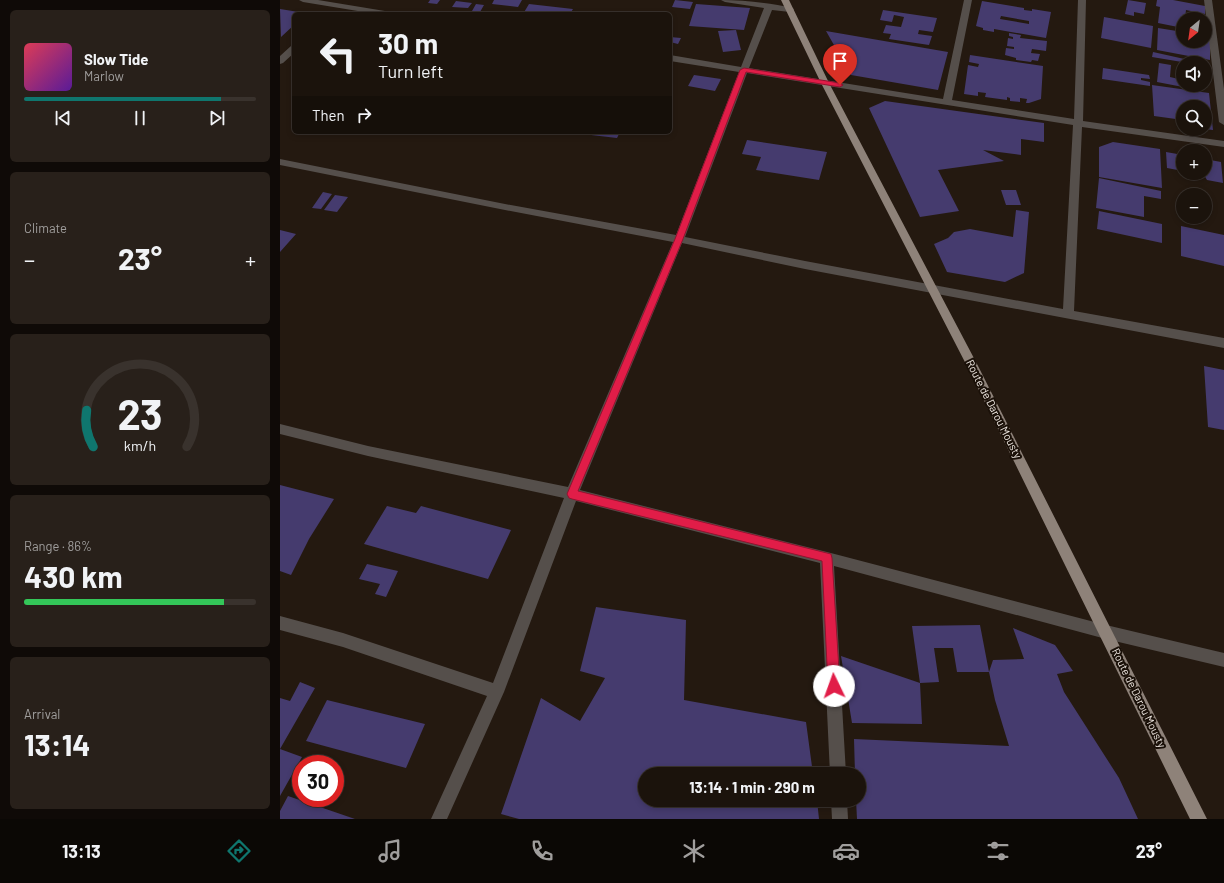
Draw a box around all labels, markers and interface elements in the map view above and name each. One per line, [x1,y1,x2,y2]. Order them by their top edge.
north arrow [1176,12,1212,48]
map controls [1176,12,1212,224]
text: 30 m [378,26,438,60]
icon: left [312,28,364,80]
pin [823,44,857,85]
text: Slow Tide [84,50,148,68]
icon: arrive [829,50,851,72]
button: sound [1176,56,1212,92]
text: Turn left [378,60,444,82]
text: Marlow [84,68,124,84]
button: search [1176,100,1212,136]
icon: right [353,104,375,126]
text: Then [312,106,345,124]
icon: previous [52,107,74,129]
icon: pause [129,107,151,129]
icon: next [206,107,228,129]
button: + [1176,144,1212,180]
button: − [1176,188,1212,224]
text: Climate [24,220,67,236]
text: 23° [118,240,162,276]
text: − [24,246,35,272]
text: + [245,246,256,272]
street label: Route de Darou Mousty [964,357,1025,460]
text: 23 [117,388,163,438]
text: km/h [124,437,156,454]
text: Range · 86% [24,538,92,554]
text: 430 km [24,558,123,594]
street label: Route de Darou Mousty [1110,646,1169,750]
position arrow [813,665,855,707]
text: Arrival [24,706,60,722]
text: 13:14 [24,726,91,762]
speed limit sign: 30 [292,755,344,807]
text: 13:14 · 1 min · 290 m [689,778,815,796]
icon: directions [225,837,253,865]
icon: music [376,837,404,865]
icon: phone [528,837,556,865]
icon: climate [680,837,708,865]
icon: car [832,837,860,865]
icon: filters [984,837,1012,865]
text: 13:13 [62,840,101,862]
text: 23° [1136,840,1162,862]

